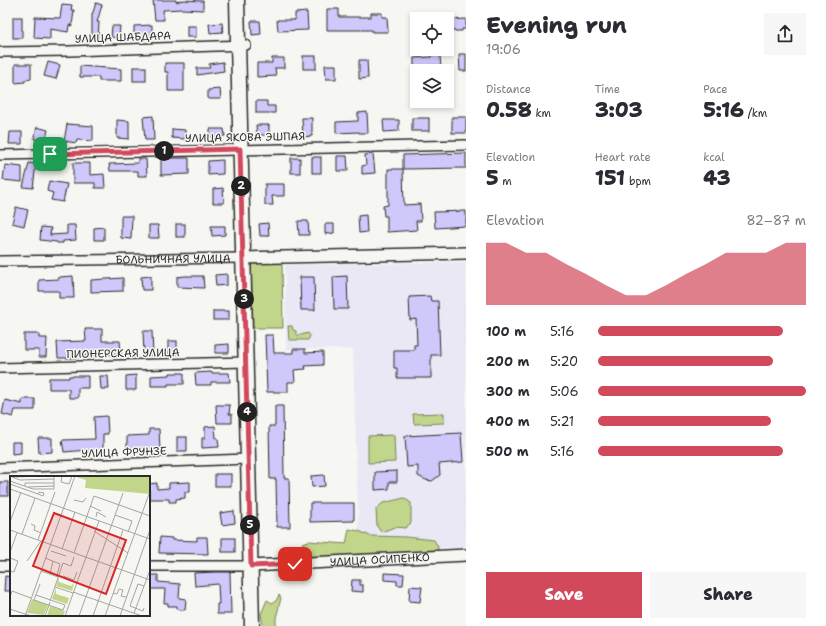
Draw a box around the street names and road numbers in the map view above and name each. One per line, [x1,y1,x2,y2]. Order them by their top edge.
street label: УЛИЦА ШАБДАРА [75,28,171,47]
street label: УЛИЦА ЯКОВА ЭШПАЯ [185,129,305,146]
street label: БОЛЬНИЧНАЯ УЛИЦА [115,251,231,268]
street label: ПИОНЕРСКАЯ УЛИЦА [66,345,180,362]
street label: УЛИЦА ФРУНЗЕ [81,444,167,461]
street label: УЛИЦА ОСИПЕНКО [329,550,430,570]

